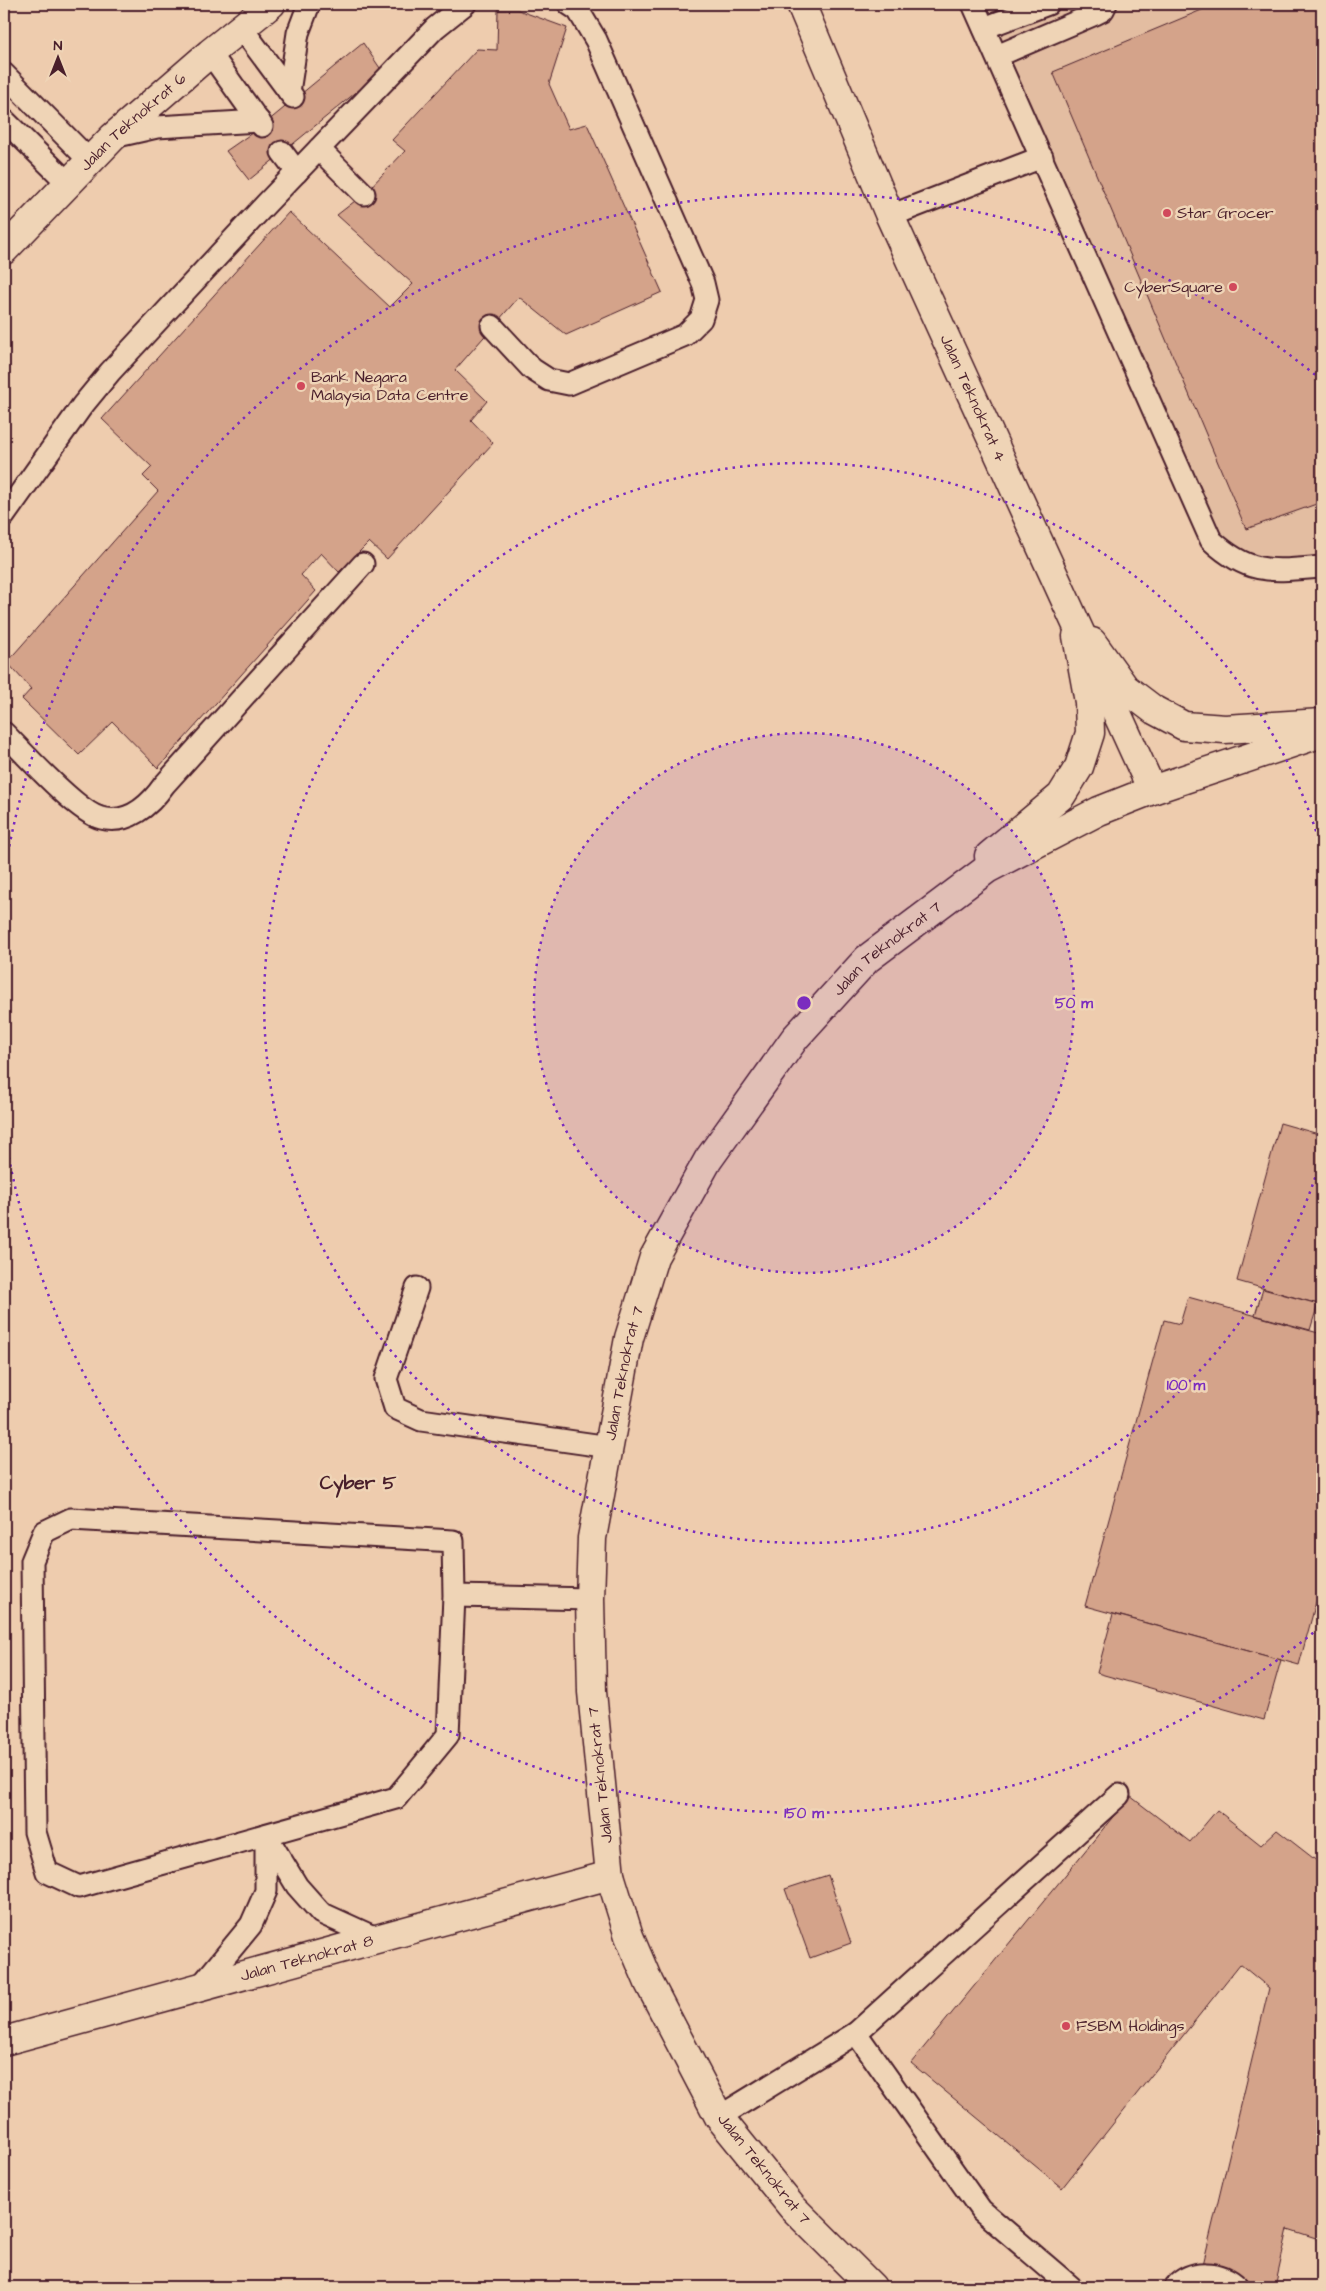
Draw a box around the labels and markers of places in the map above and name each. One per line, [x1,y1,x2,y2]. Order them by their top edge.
place label: Star Grocer [1177,202,1274,224]
marker: Star Grocer [1161,207,1173,219]
place label: CyberSquare [1124,276,1223,299]
marker: CyberSquare [1227,281,1239,293]
place label: Bank Negara Malaysia Data Centre [311,366,469,407]
marker: Bank Negara Malaysia Data Centre [295,380,307,392]
centre of rings [795,994,813,1012]
place label: FSBM Holdings [1076,2015,1184,2038]
marker: FSBM Holdings [1060,2020,1072,2032]

